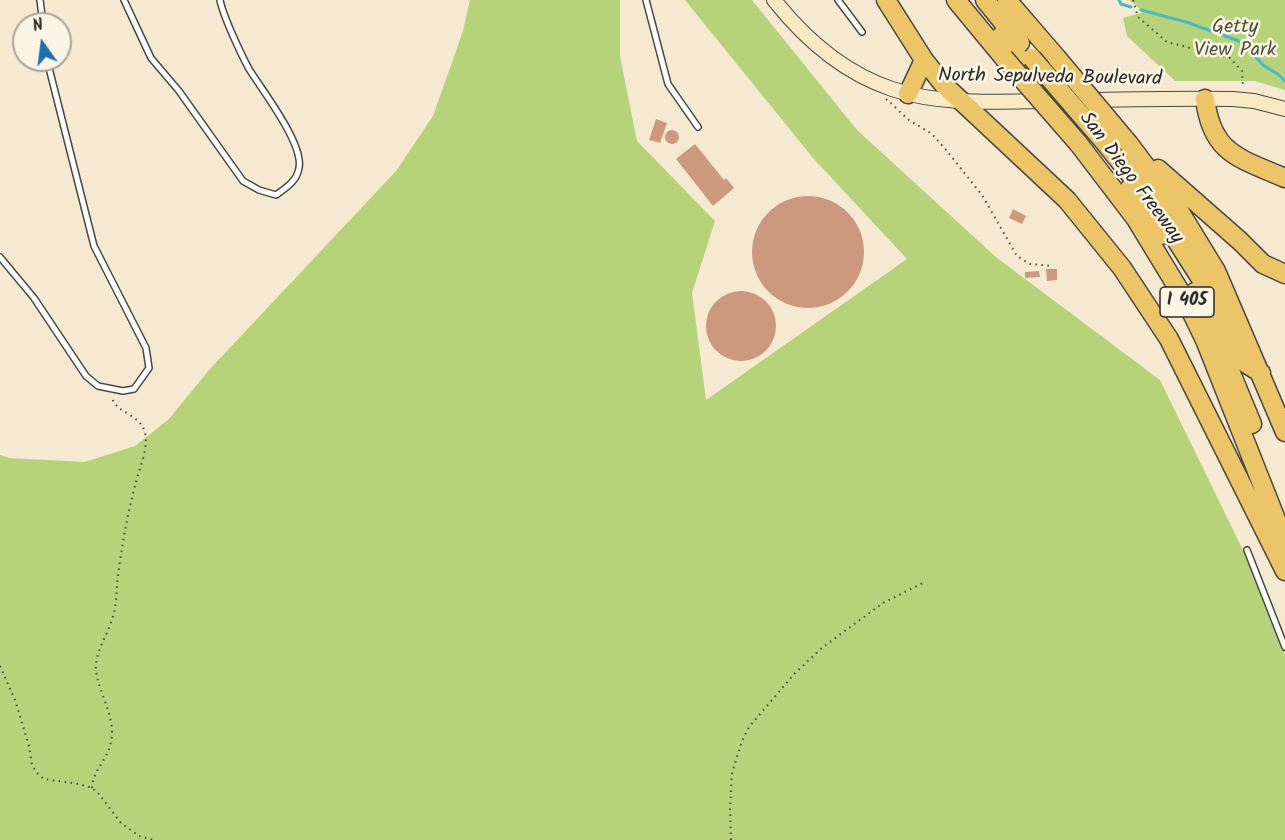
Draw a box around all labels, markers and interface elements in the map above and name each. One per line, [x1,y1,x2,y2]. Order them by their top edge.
north arrow [12,12,72,72]
text: N [30,13,46,39]
park label: Getty View Park [1194,17,1276,64]
street label: North Sepulveda Boulevard [938,65,1162,93]
street label: San Diego Freeway [1073,108,1187,250]
road number: I 405 [1160,287,1214,317]

